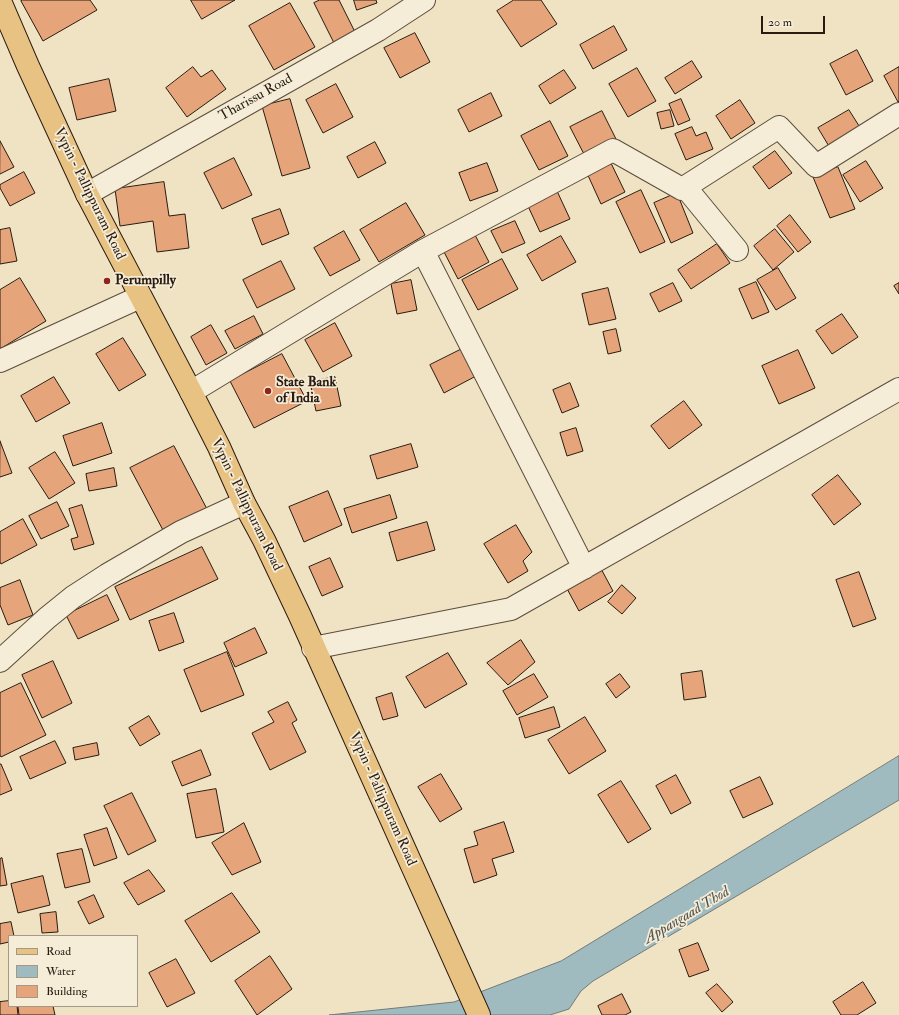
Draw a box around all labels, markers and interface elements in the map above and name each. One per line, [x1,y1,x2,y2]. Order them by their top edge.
scale bar [763,8,827,34]
text: 20 m [768,15,792,30]
street label: Tharissu Road [216,71,296,125]
street label: Vypin - Pallippuram Road [50,125,128,263]
place label: Perumpilly [115,273,176,289]
marker: Perumpilly [102,276,112,286]
place label: State Bank of India [276,375,336,408]
marker: State Bank of India [263,386,273,396]
street label: Vypin - Pallippuram Road [207,436,285,574]
street label: Vypin - Pallippuram Road [345,729,419,869]
water label: Appangaad Thod [641,883,733,949]
legend [8,935,138,1007]
text: Road [46,944,71,959]
text: Water [46,964,75,979]
text: Building [46,984,87,999]

